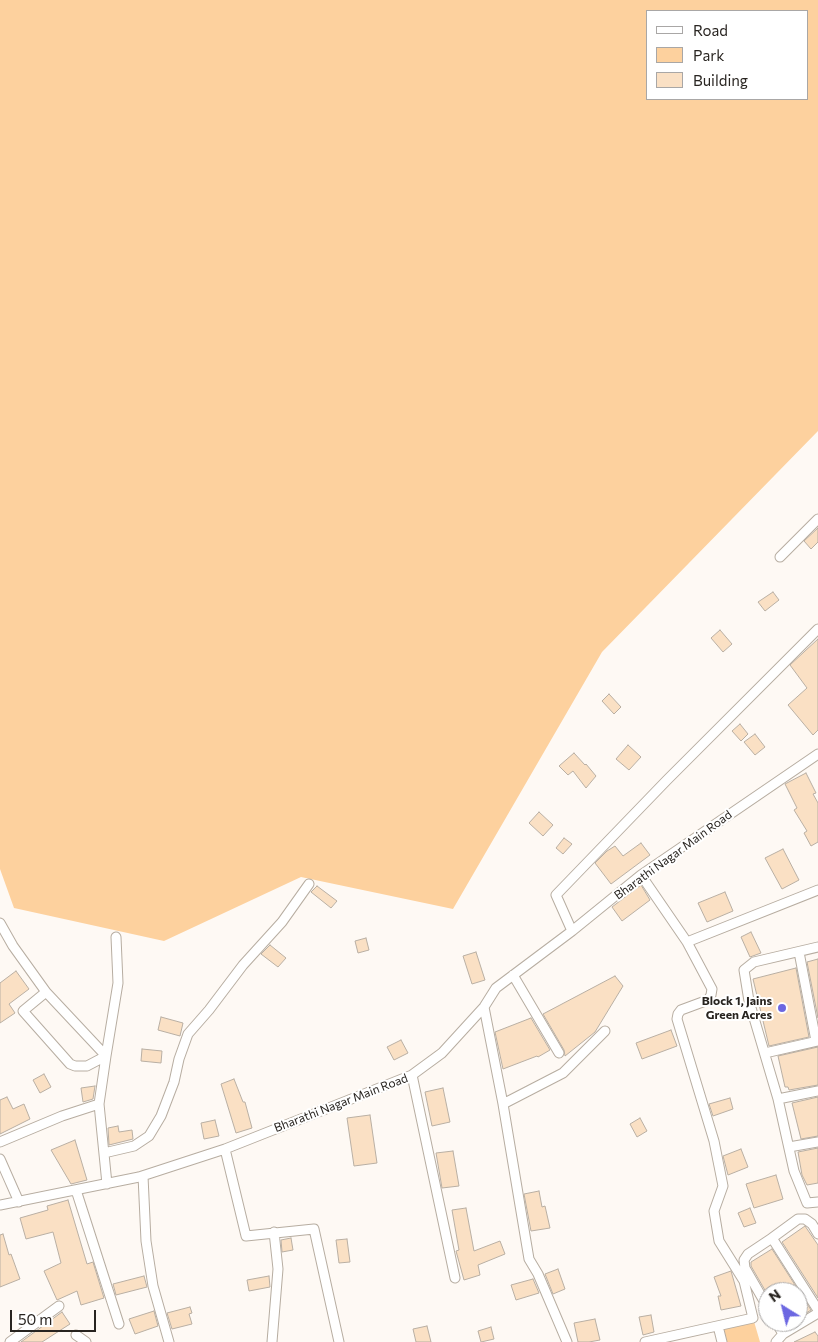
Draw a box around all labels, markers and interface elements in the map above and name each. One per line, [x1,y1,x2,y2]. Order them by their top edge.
legend [646,10,808,100]
text: Road [693,21,728,39]
text: Park [693,46,724,64]
text: Building [693,71,748,89]
street label: Bharathi Nagar Main Road [611,807,735,903]
place label: Block 1, Jains Green Acres [702,994,772,1022]
marker: Block 1, Jains Green Acres [776,1002,788,1014]
street label: Bharathi Nagar Main Road [272,1071,410,1135]
north arrow [758,1282,808,1332]
text: N [765,1285,784,1305]
scale bar [12,1300,99,1332]
text: 50 m [18,1310,52,1328]

